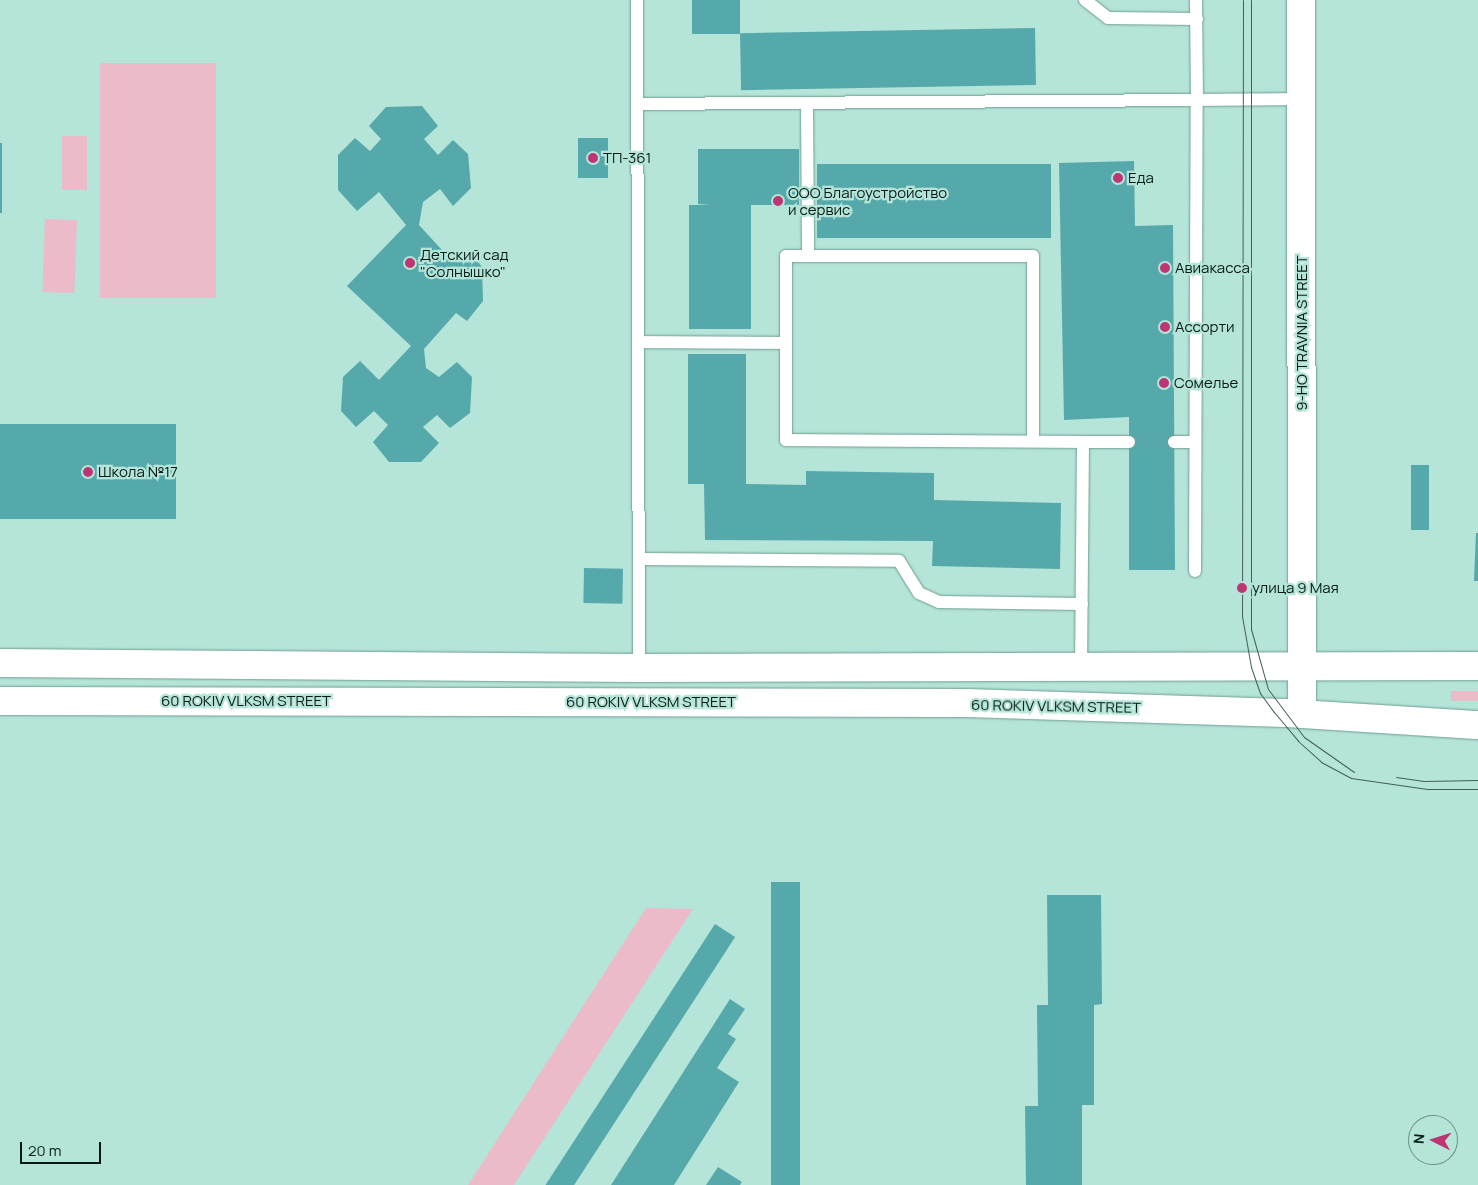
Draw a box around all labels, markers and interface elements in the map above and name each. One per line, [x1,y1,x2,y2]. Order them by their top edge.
place label: ТП-361 [603,149,651,167]
marker: ТП-361 [587,152,599,164]
place label: Еда [1128,169,1154,187]
marker: Еда [1112,172,1124,184]
place label: ООО Благоустройство и сервис [788,183,947,218]
marker: ООО Благоустройство и сервис [772,195,784,207]
place label: Детский сад "Солнышко" [420,245,509,280]
street label: 9-HO TRAVNIA STREET [1293,255,1311,411]
marker: Детский сад "Солнышко" [404,257,416,269]
place label: Авиакасса [1175,259,1250,277]
marker: Авиакасса [1159,262,1171,274]
place label: Ассорти [1175,318,1235,336]
marker: Ассорти [1159,321,1171,333]
place label: Сомелье [1174,374,1238,392]
marker: Сомелье [1158,377,1170,389]
place label: Школа №17 [98,463,178,481]
marker: Школа №17 [82,466,94,478]
place label: улица 9 Мая [1252,579,1339,597]
marker: улица 9 Мая [1236,582,1248,594]
street label: 60 ROKIV VLKSM STREET [161,692,331,710]
street label: 60 ROKIV VLKSM STREET [566,693,736,711]
street label: 60 ROKIV VLKSM STREET [971,696,1141,716]
north arrow [1408,1115,1458,1165]
scale bar [22,1132,104,1164]
text: N [1409,1133,1428,1145]
text: 20 m [28,1140,61,1161]

